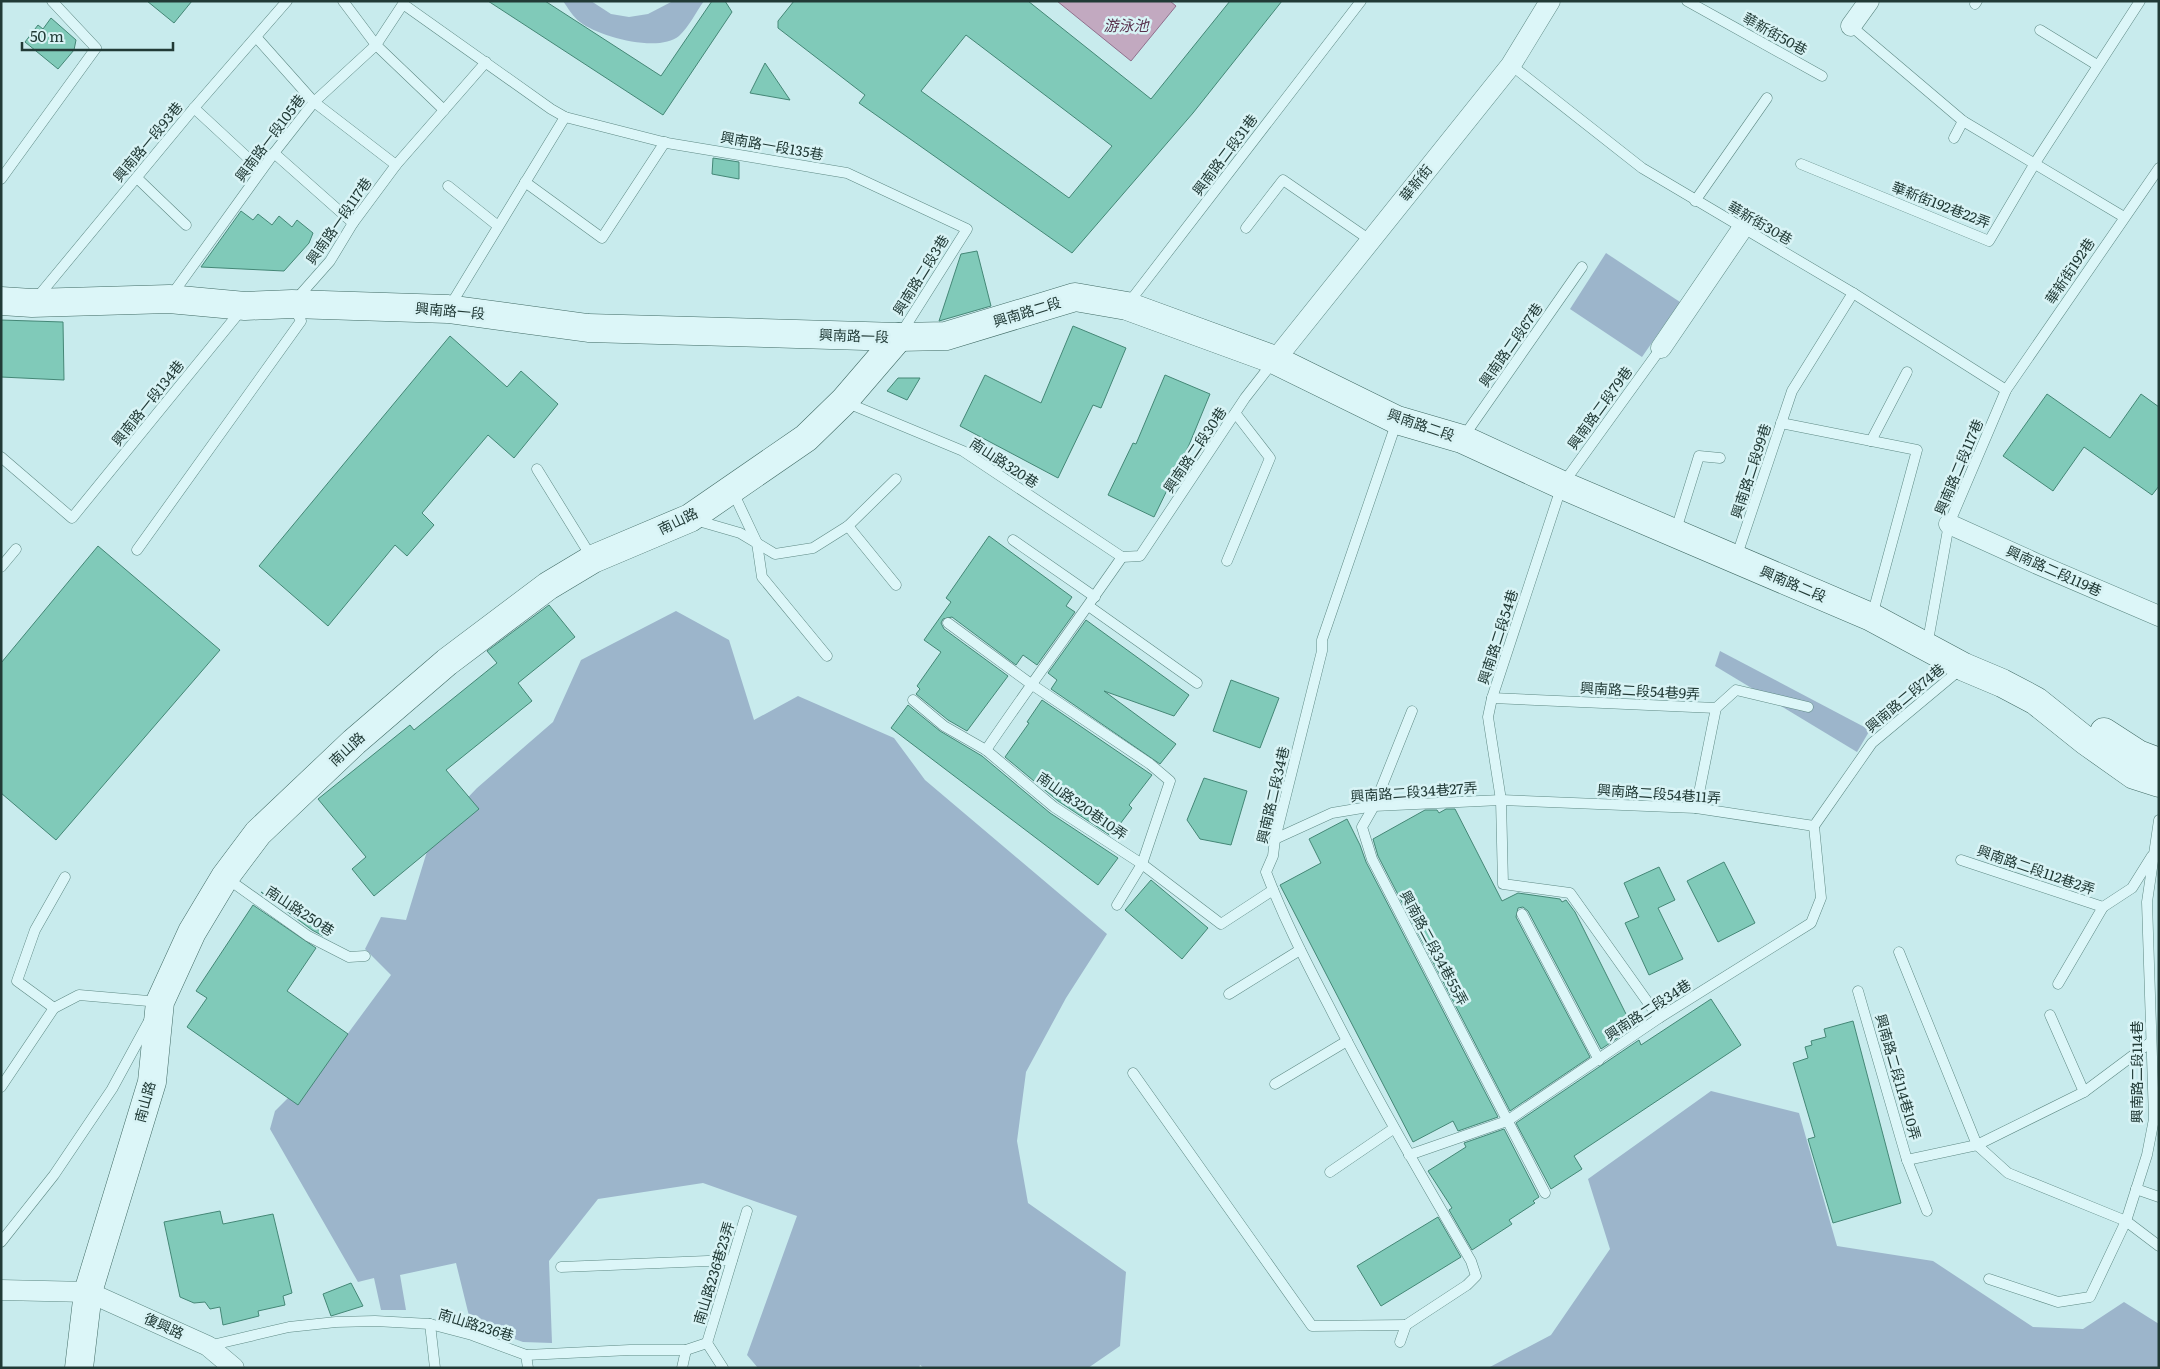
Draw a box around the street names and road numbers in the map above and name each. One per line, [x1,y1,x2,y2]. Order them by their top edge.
street label: 華新街50巷 [1739,7,1811,59]
street label: 興南路一段105巷 [230,89,309,185]
street label: 興南路一段93巷 [108,97,187,186]
street label: 興南路二段31巷 [1187,110,1261,199]
street label: 興南路一段135巷 [719,126,825,164]
street label: 華新街 [1394,160,1436,205]
street label: 興南路一段117巷 [301,173,376,268]
street label: 華新街192巷22弄 [1889,176,1994,232]
street label: 華新街30巷 [1724,196,1797,249]
street label: 興南路二段3巷 [887,230,953,319]
street label: 華新街192巷 [2040,233,2099,308]
street label: 興南路二段 [990,291,1063,331]
street label: 興南路一段 [414,297,486,323]
street label: 興南路二段67巷 [1474,298,1547,391]
street label: 興南路一段 [819,324,889,346]
street label: 興南路一段134巷 [106,355,188,449]
street label: 興南路二段79巷 [1562,362,1636,453]
street label: 興南路二段30巷 [1158,403,1230,496]
street label: 興南路二段 [1385,403,1458,445]
street label: 興南路二段117巷 [1929,416,1987,517]
street label: 興南路二段99巷 [1725,421,1775,521]
street label: 南山路320巷 [966,432,1043,492]
street label: 南山路 [654,502,701,538]
street label: 興南路二段119巷 [2003,540,2105,600]
street label: 興南路二段 [1757,560,1830,606]
street label: 興南路二段54巷 [1472,587,1522,687]
street label: 興南路二段74巷 [1860,658,1948,736]
street label: 興南路二段54巷9弄 [1580,677,1701,703]
street label: 南山路 [324,727,368,770]
street label: 興南路二段34巷 [1251,744,1293,845]
street label: 南山路320巷10弄 [1033,767,1132,844]
street label: 興南路二段34巷27弄 [1350,777,1478,805]
street label: 興南路二段54巷11弄 [1596,779,1722,807]
street label: 興南路二段112巷2弄 [1975,839,2098,899]
street label: 南山路250巷 [262,880,339,940]
street label: 興南路二段34巷55弄 [1396,887,1474,1008]
street label: 興南路二段34巷 [1600,974,1695,1045]
street label: 興南路二段114巷10弄 [1871,1011,1927,1142]
street label: 興南路二段114巷 [2126,1021,2146,1123]
street label: 南山路 [129,1079,159,1125]
street label: 南山路236巷23弄 [688,1219,738,1327]
street label: 南山路236巷 [436,1303,517,1345]
street label: 復興路 [141,1307,188,1343]

